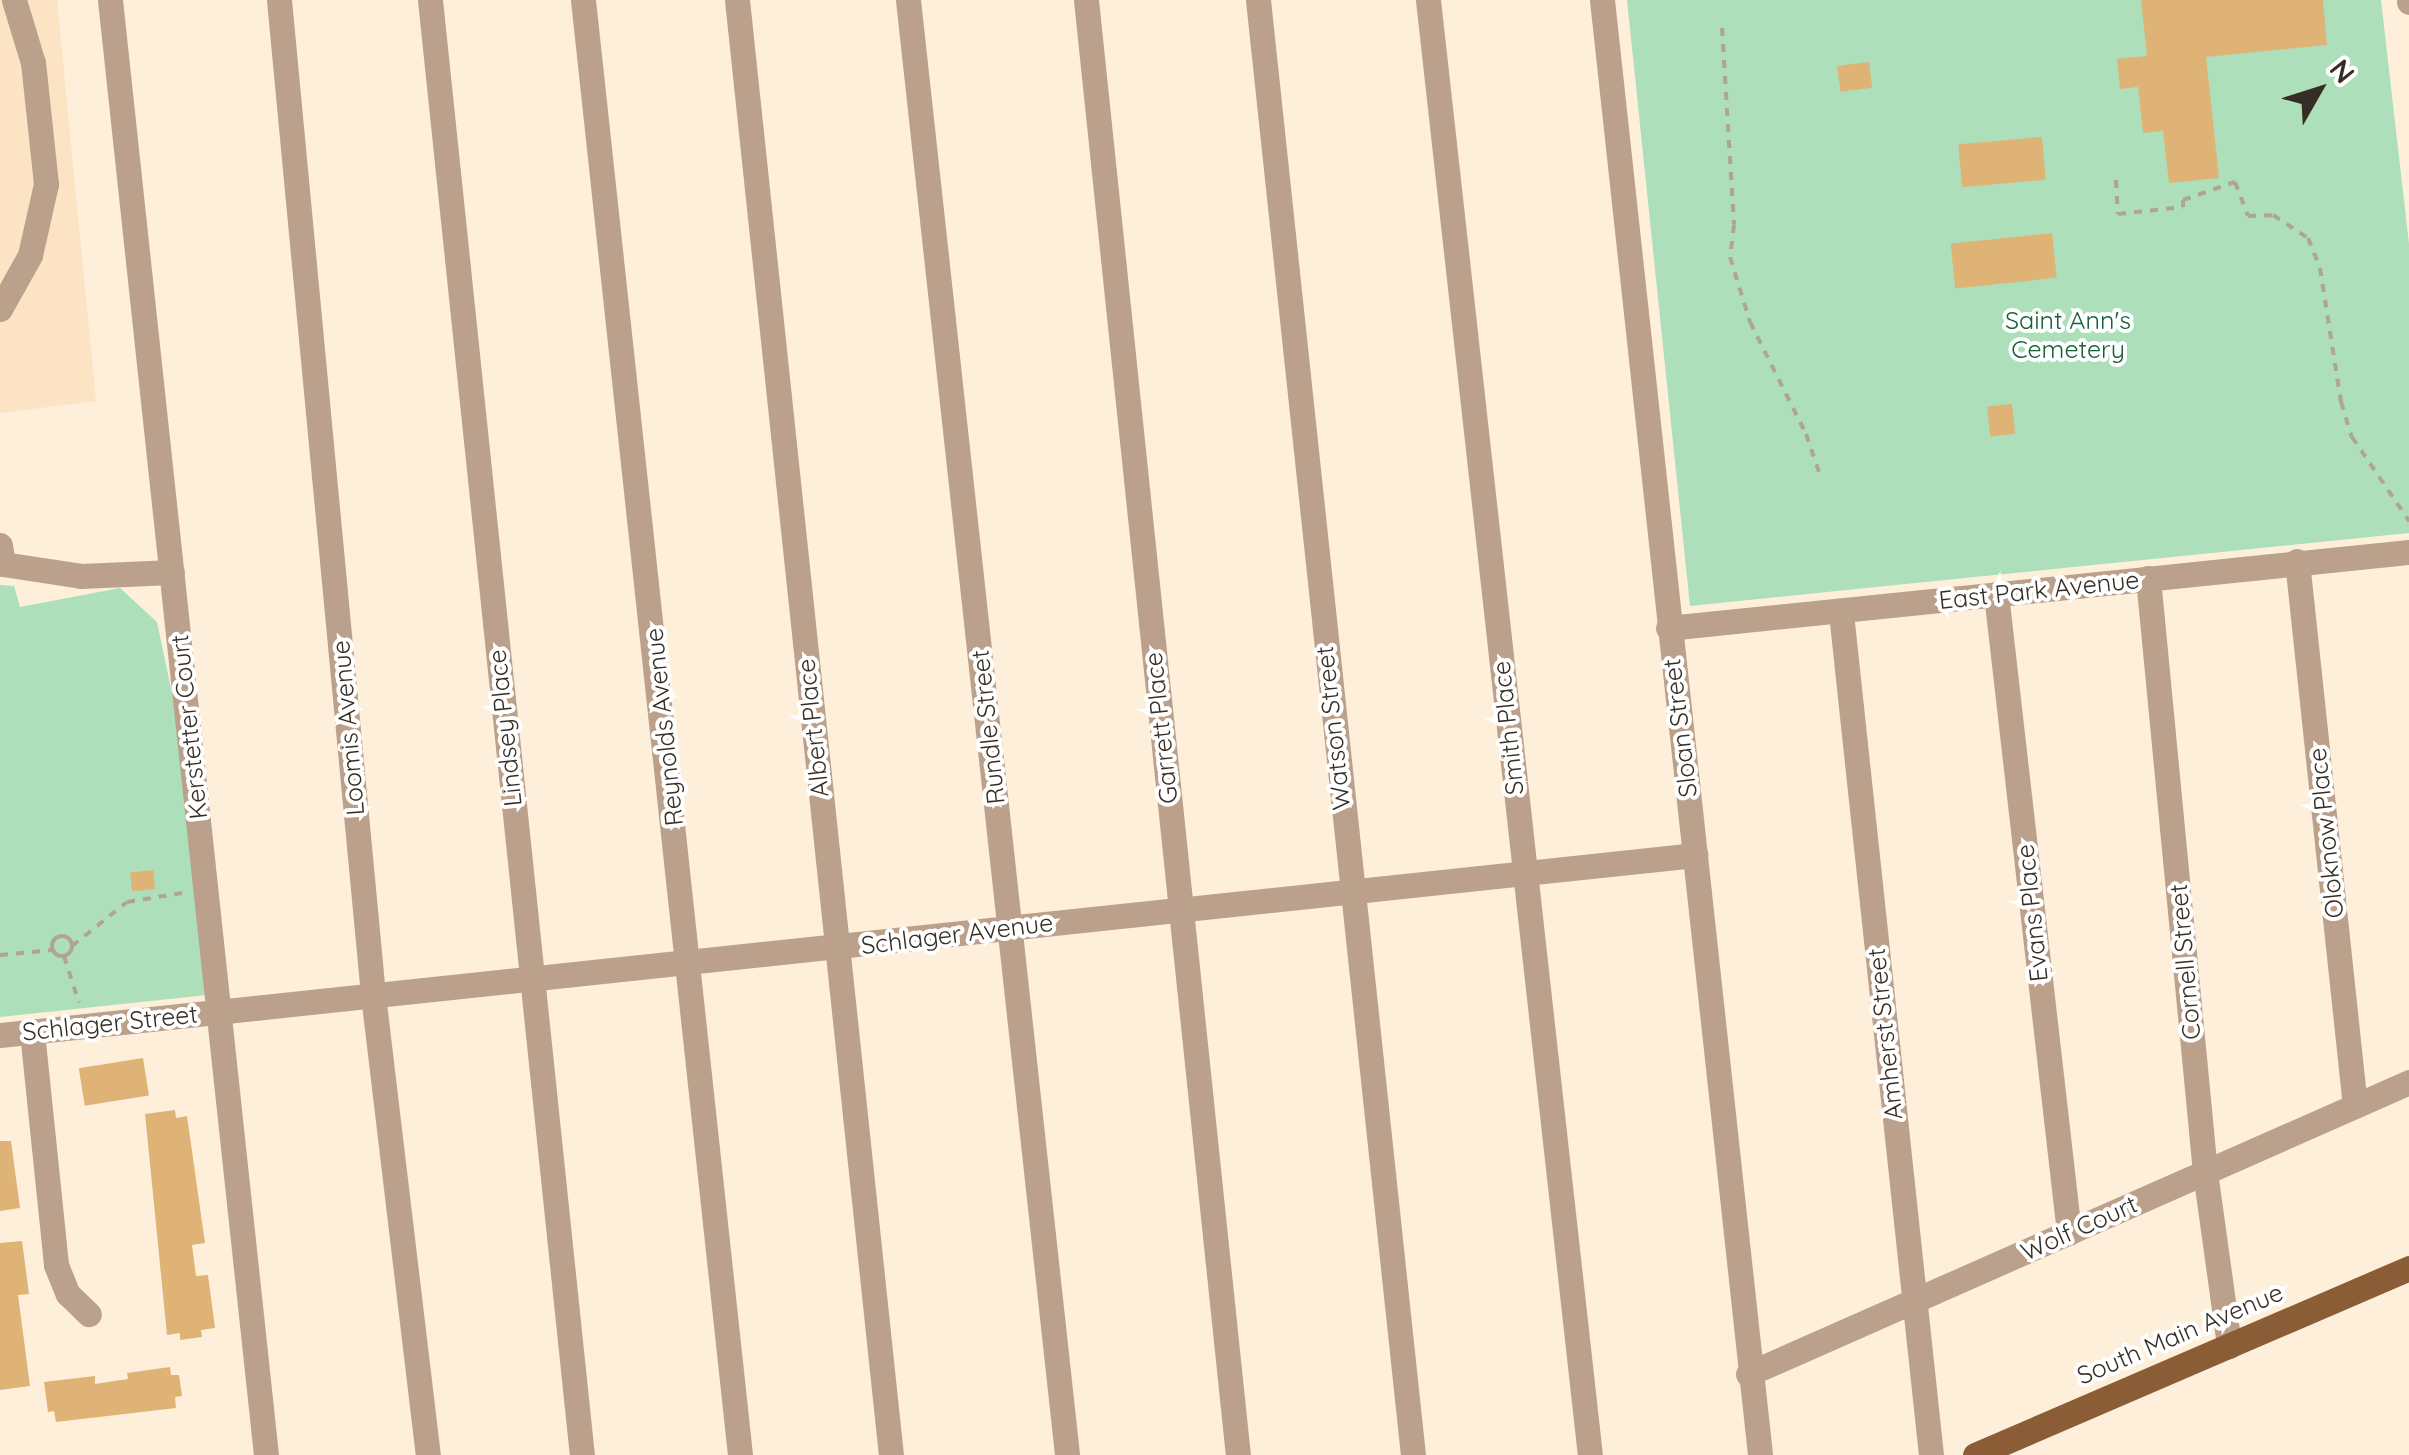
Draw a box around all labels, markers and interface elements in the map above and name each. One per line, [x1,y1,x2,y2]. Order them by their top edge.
north arrow [2269,40,2369,140]
text: N [2323,52,2363,90]
park label: Saint Ann's Cemetery [2005,306,2131,365]
street label: East Park Avenue [1937,565,2141,615]
street label: Reynolds Avenue [639,626,689,828]
street label: Kerstetter Court [164,633,214,821]
street label: Loomis Avenue [325,639,371,817]
street label: Watson Street [1309,645,1357,811]
street label: Lindsey Place [482,648,528,808]
street label: Rundle Street [965,648,1011,806]
street label: Garrett Place [1138,651,1184,805]
street label: Albert Place [791,657,835,799]
street label: Sloan Street [1657,657,1703,799]
street label: Smith Place [1486,660,1530,796]
street label: Oloknow Place [2302,746,2350,920]
street label: Evans Place [2010,843,2054,983]
street label: Cornell Street [2163,883,2207,1041]
street label: Schlager Avenue [859,907,1055,961]
street label: Amherst Street [1861,947,1909,1121]
street label: Schlager Street [21,999,199,1047]
street label: Wolf Court [2016,1189,2142,1267]
street label: South Main Avenue [2073,1277,2287,1391]

